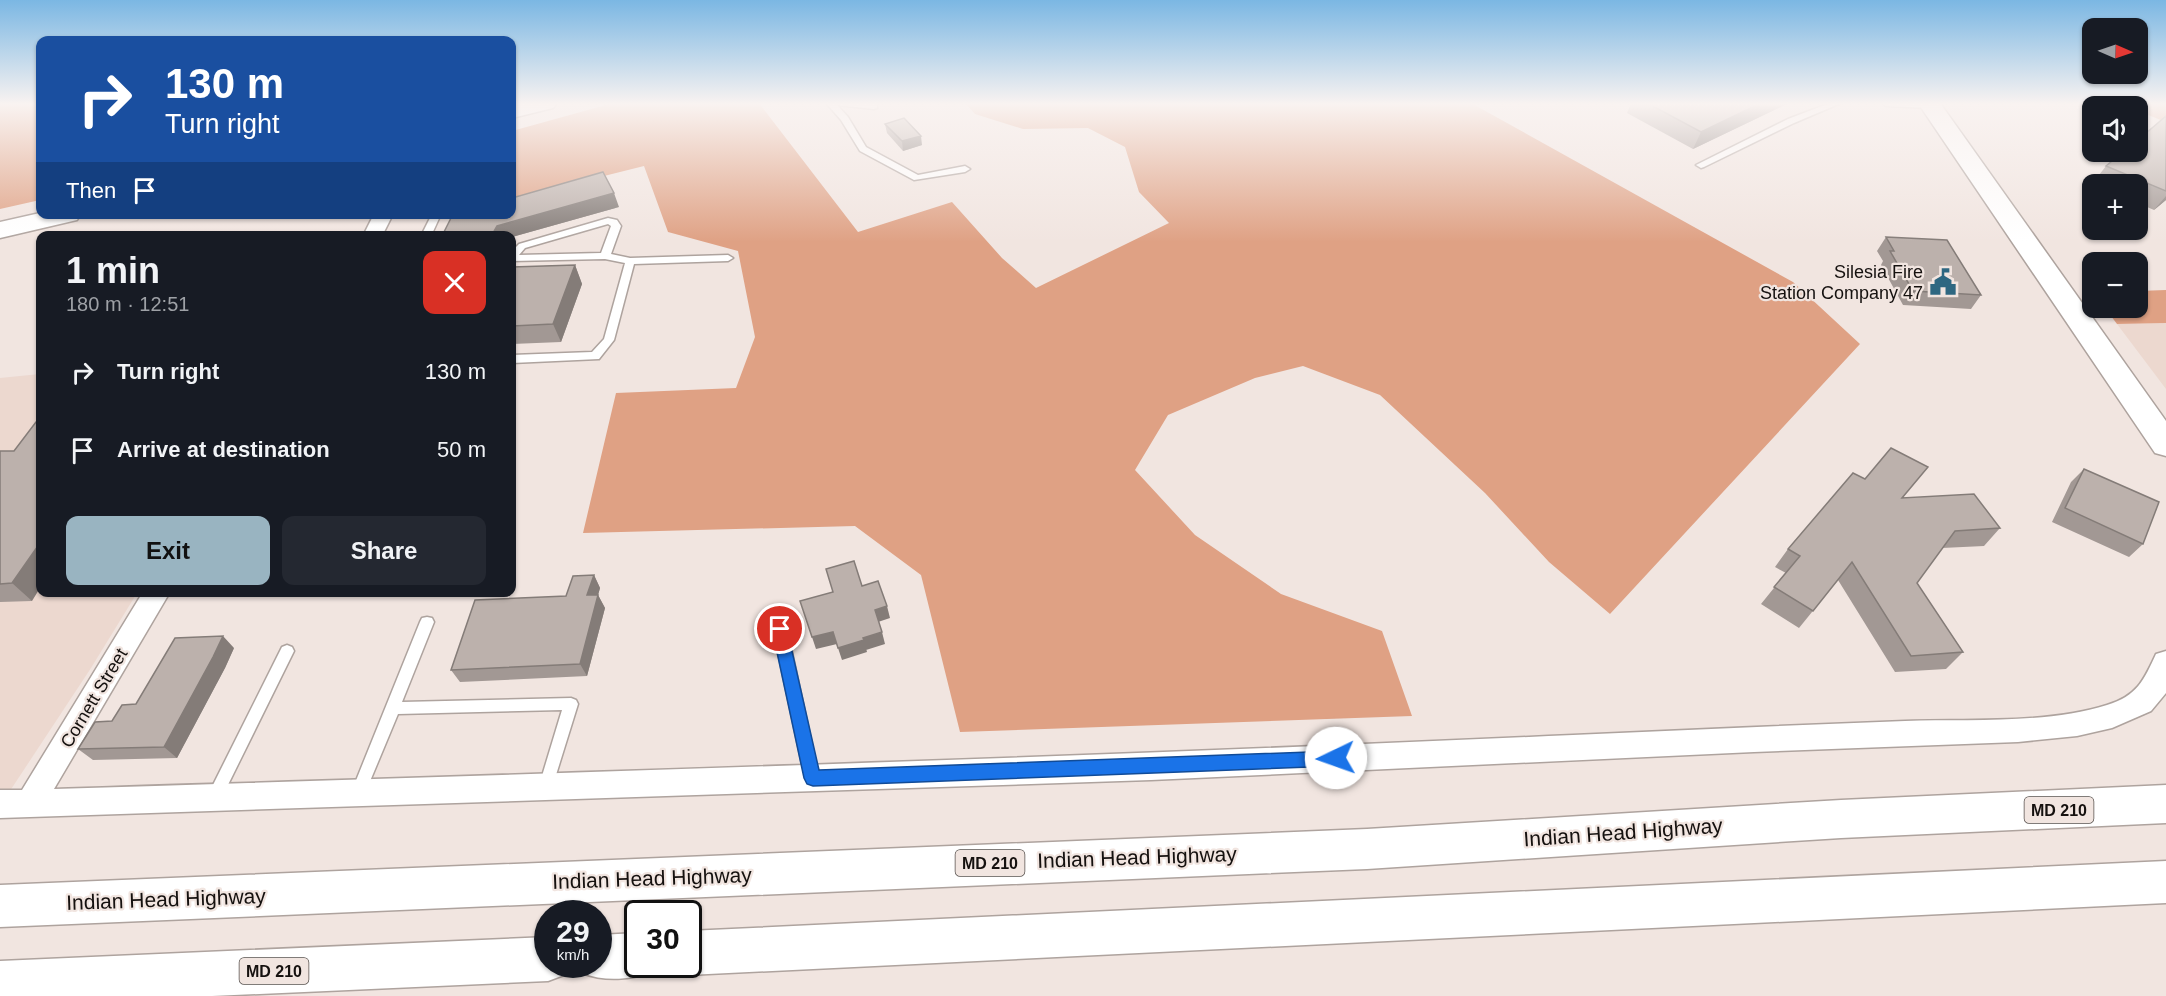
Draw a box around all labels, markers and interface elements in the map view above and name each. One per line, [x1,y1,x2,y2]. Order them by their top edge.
north arrow [2082,18,2148,84]
map controls [2082,18,2148,318]
icon: right [66,60,144,138]
text: 130 m [165,60,284,107]
button: sound [2082,96,2148,162]
text: Turn right [165,109,280,139]
icon: arrive [128,174,161,207]
button: + [2082,174,2148,240]
text: Then [66,178,116,203]
text: 1 min [66,250,160,291]
button: close [423,251,486,314]
button: − [2082,252,2148,318]
place label: Silesia Fire Station Company 47 [1760,262,1923,303]
public building icon: Silesia Fire Station Company 47 [1928,267,1958,297]
text: 180 m · 12:51 [66,293,189,315]
icon: right [66,356,99,389]
text: Turn right [117,359,219,384]
text: 130 m [425,359,486,384]
icon: arrive [66,434,99,467]
text: Arrive at destination [117,437,330,462]
text: 50 m [437,437,486,462]
button: Exit [66,516,270,585]
button: Share [282,516,486,585]
pin [754,603,805,654]
icon: arrive [763,612,796,645]
street label: Cornett Street [57,645,131,751]
position arrow [1304,726,1368,790]
road number: MD 210 [2024,797,2094,823]
street label: Indian Head Highway [1523,814,1724,850]
street label: Indian Head Highway [1037,842,1238,872]
road number: MD 210 [956,850,1024,876]
street label: Indian Head Highway [552,863,753,893]
street label: Indian Head Highway [66,884,267,914]
speed limit sign: 30 [624,900,702,978]
text: 29 [556,915,590,948]
text: km/h [557,946,589,963]
road number: MD 210 [240,958,308,984]

